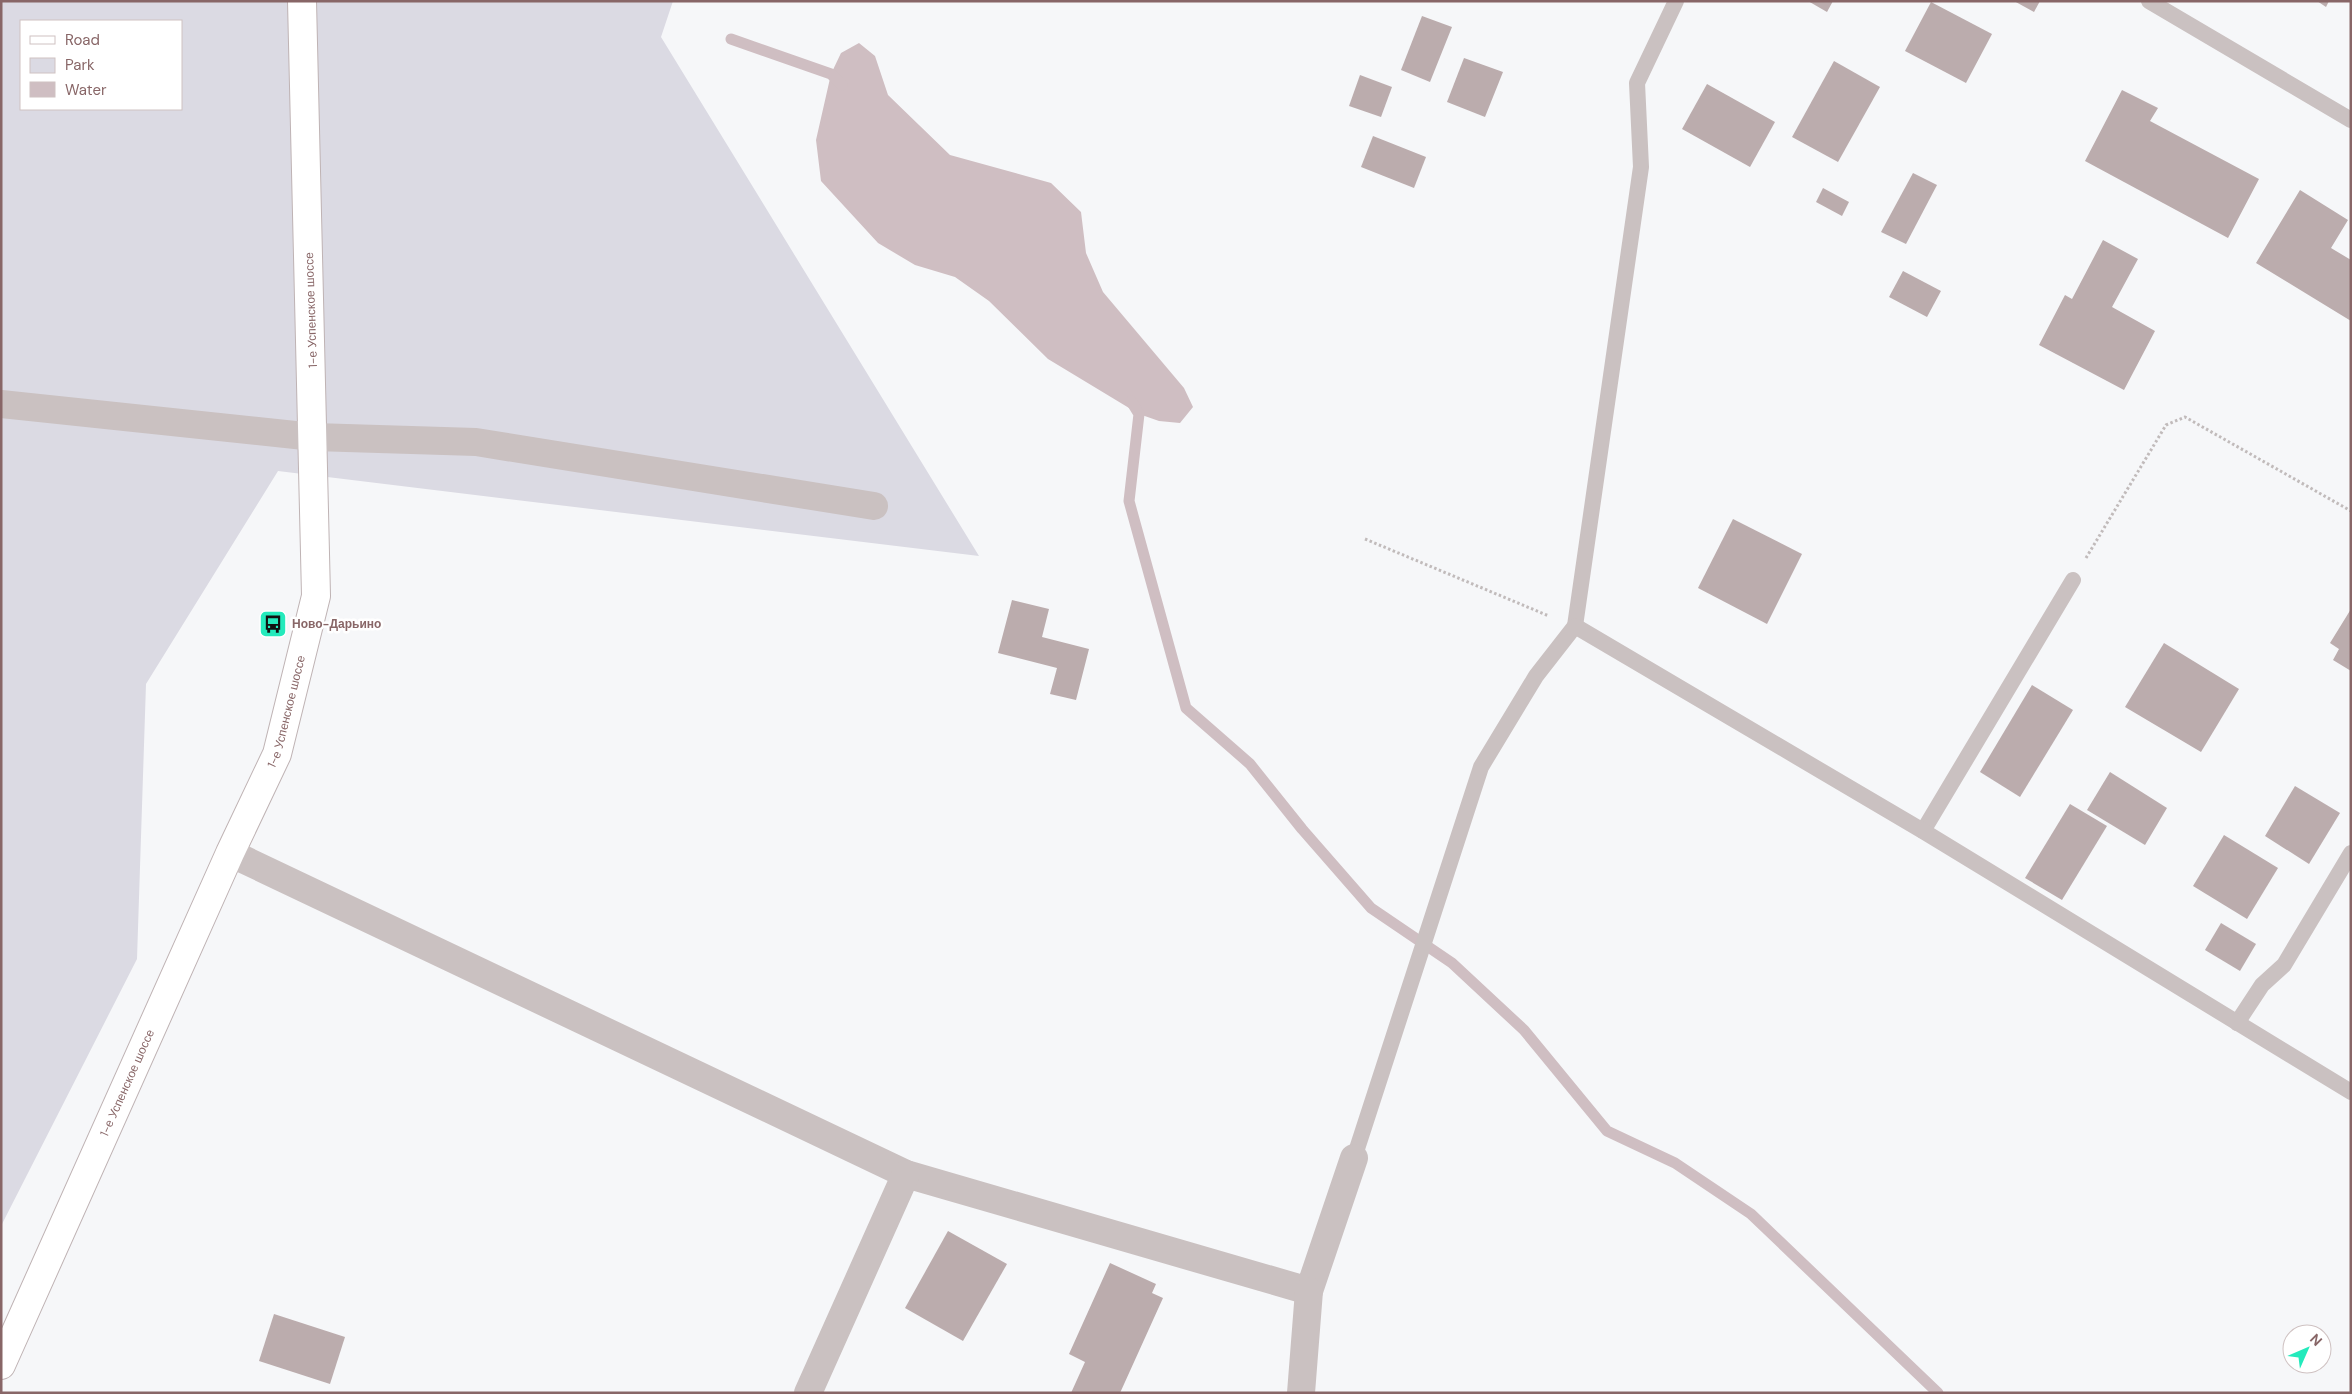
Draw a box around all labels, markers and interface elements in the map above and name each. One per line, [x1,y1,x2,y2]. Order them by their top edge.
legend [20,20,182,110]
text: Road [65,30,100,50]
text: Park [65,55,95,75]
text: Water [65,80,107,100]
street label: 1-е Успенское шоссе [301,252,321,368]
bus stop icon: Ново-Дарьино [258,609,288,639]
place label: Ново-Дарьино [292,616,381,632]
street label: 1-е Успенское шоссе [264,653,309,770]
street label: 1-е Успенское шоссе [96,1027,158,1139]
north arrow [2282,1324,2332,1374]
text: N [2306,1330,2326,1350]

